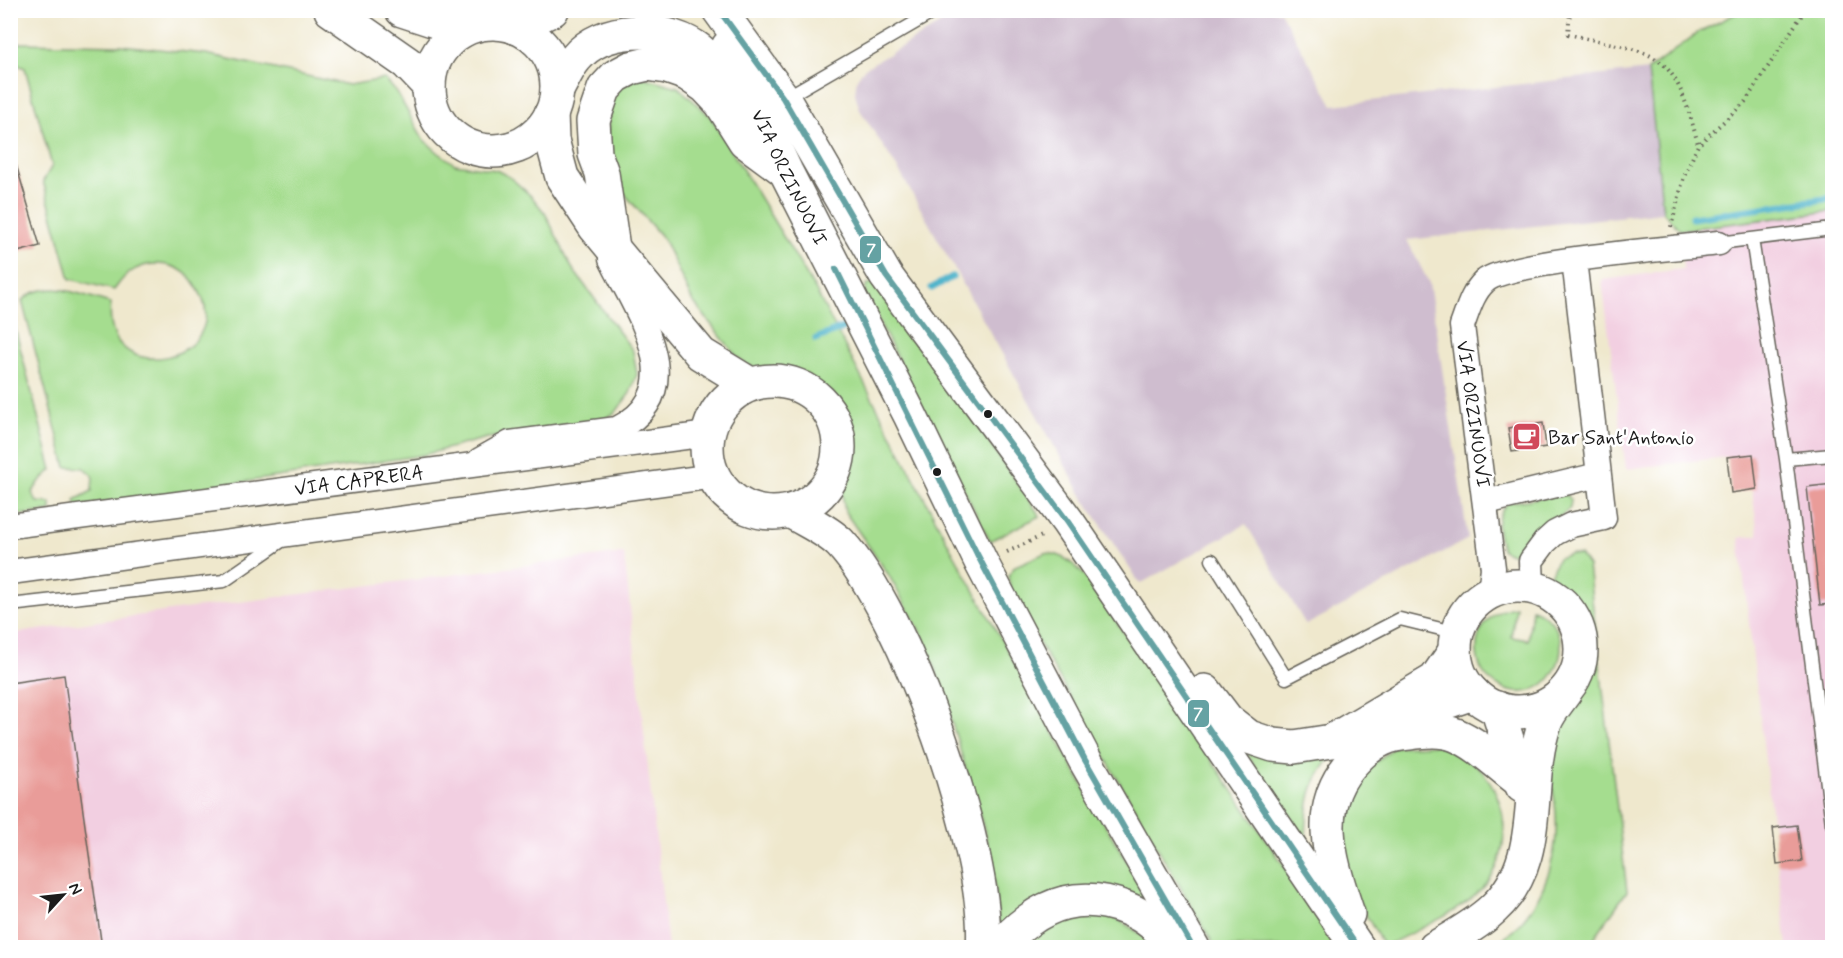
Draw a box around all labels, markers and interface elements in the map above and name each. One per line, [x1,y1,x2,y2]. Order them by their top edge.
street label: VIA ORZINUOVI [744,105,833,251]
line badge: 7 [859,235,882,264]
text: 7 [866,240,876,261]
street label: VIA ORZINUOVI [1449,339,1496,490]
unlabelled marker [982,408,994,420]
cafe icon: Bar Sant'Antonio [1511,421,1543,453]
place label: Bar Sant'Antonio [1548,425,1694,452]
street label: VIA CAPRERA [293,460,426,503]
unlabelled marker [931,466,943,478]
line badge: 7 [1187,699,1210,728]
text: 7 [1193,704,1203,725]
north arrow [33,865,93,925]
text: N [63,879,87,898]

